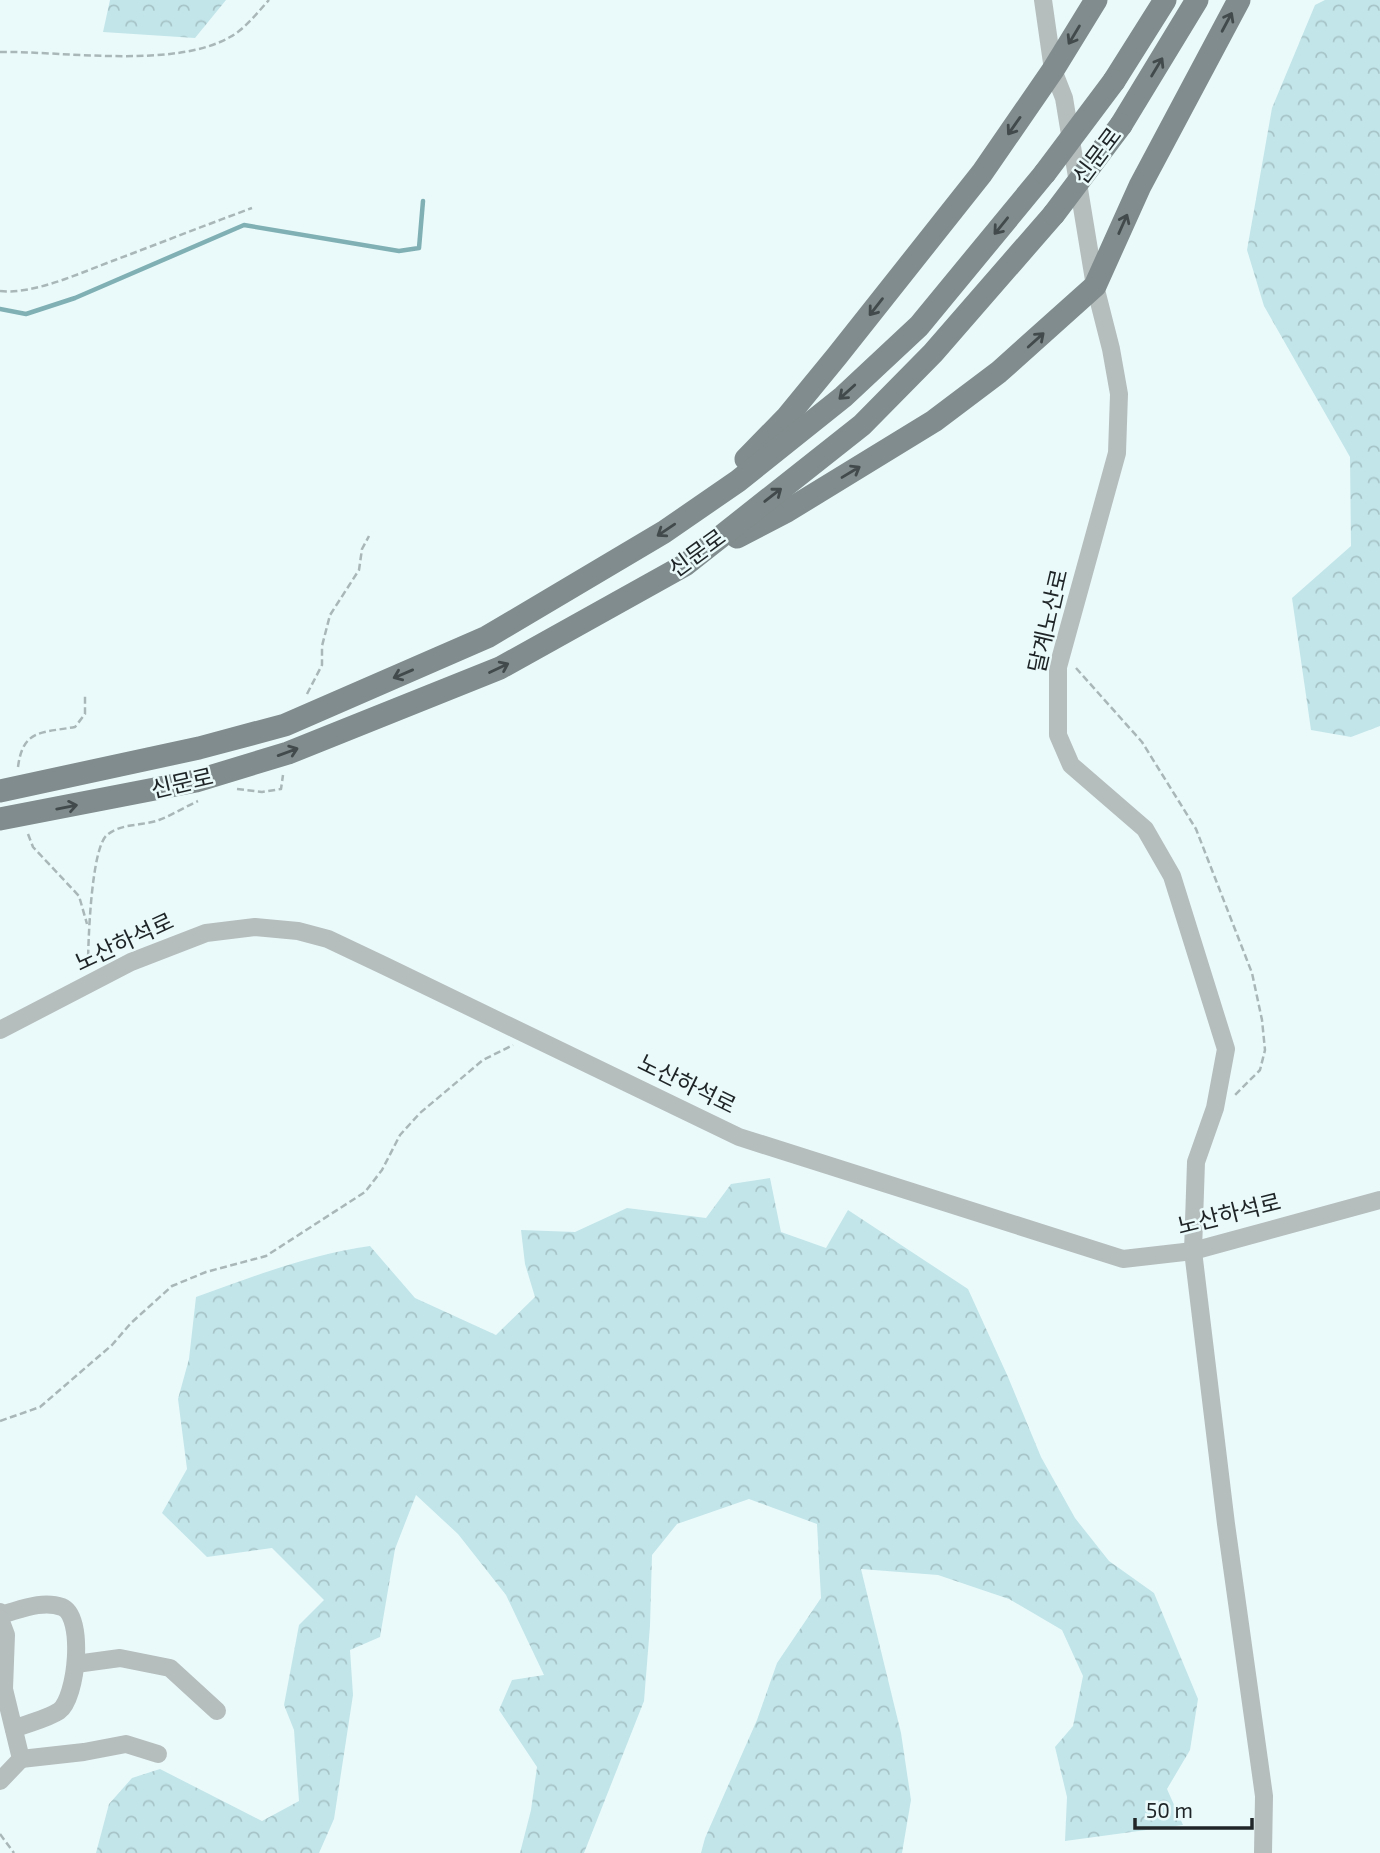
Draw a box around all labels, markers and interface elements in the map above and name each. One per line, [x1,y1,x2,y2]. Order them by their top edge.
one-way arrow [1221,12,1234,33]
one-way arrow [1067,25,1082,44]
one-way arrow [1150,57,1164,77]
one-way arrow [1007,116,1021,135]
street label: 신문로 [1066,122,1126,189]
one-way arrow [1117,214,1130,235]
one-way arrow [994,216,1009,234]
one-way arrow [868,297,883,315]
one-way arrow [1027,332,1045,348]
one-way arrow [839,384,857,400]
one-way arrow [841,464,861,478]
one-way arrow [764,487,782,503]
street label: 신문로 [663,522,730,582]
one-way arrow [657,523,676,537]
street label: 달계노산로 [1021,566,1073,675]
one-way arrow [488,661,509,674]
one-way arrow [393,668,414,681]
one-way arrow [276,745,298,757]
street label: 신문로 [148,761,216,803]
one-way arrow [55,800,78,814]
street label: 노산하석로 [70,906,177,976]
street label: 노산하석로 [634,1047,741,1119]
street label: 노산하석로 [1174,1187,1283,1239]
scale bar [1135,1786,1252,1830]
text: 50 m [1146,1797,1193,1822]

